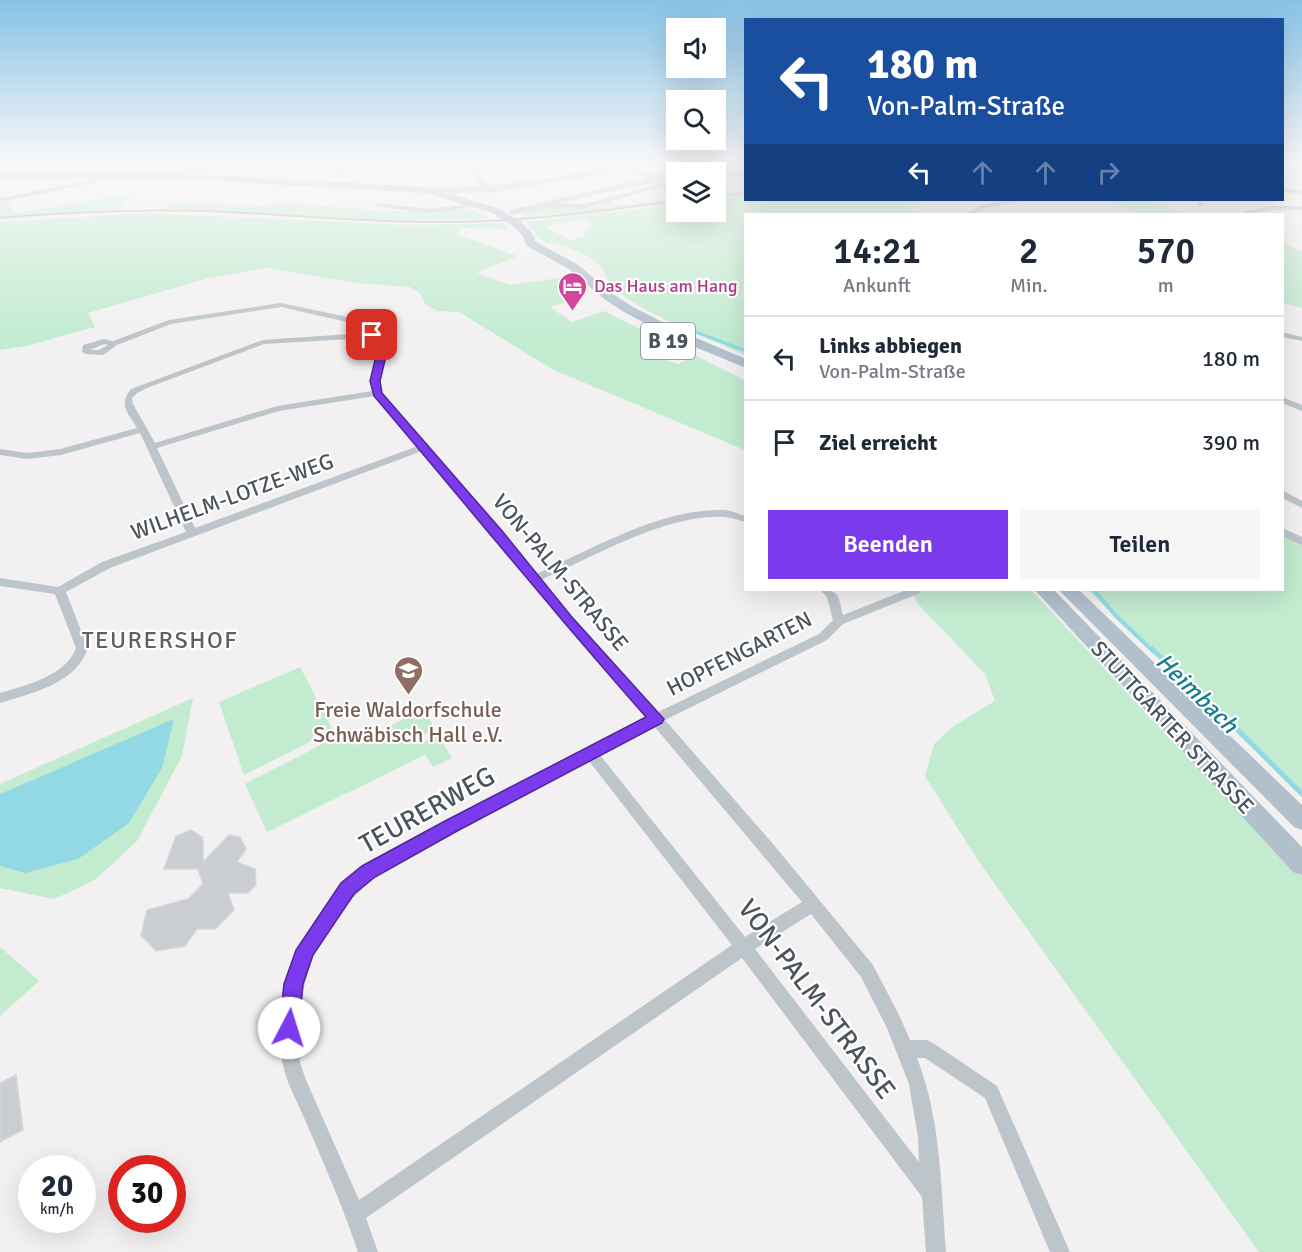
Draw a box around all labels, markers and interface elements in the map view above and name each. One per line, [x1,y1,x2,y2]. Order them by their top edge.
map controls [666,18,726,222]
button: sound [666,18,726,78]
text: 180 m [867,39,978,90]
icon: left [768,42,846,120]
button: search [666,90,726,150]
text: Von-Palm-Straße [867,90,1065,123]
icon: left [903,156,936,189]
icon: ahead [966,156,999,189]
icon: ahead [1029,156,1062,189]
icon: right [1092,156,1125,189]
button: layers [666,162,726,222]
text: 14:21 [833,229,921,274]
text: 2 [1019,229,1039,274]
text: 570 [1137,229,1195,274]
hotel icon: Das Haus am Hang [557,270,589,312]
text: Ankunft [843,273,911,298]
text: Min. [1010,273,1048,298]
text: m [1158,273,1174,298]
place label: Das Haus am Hang [594,275,737,297]
pin [346,309,397,360]
icon: arrive [355,318,388,351]
road number: B 19 [641,323,695,359]
text: Links abbiegen [819,332,962,359]
icon: left [768,342,801,375]
text: 180 m [1202,345,1260,372]
text: Von-Palm-Straße [819,359,966,384]
icon: arrive [768,426,801,459]
text: Ziel erreicht [819,429,937,456]
text: 390 m [1202,429,1260,456]
street label: WILHELM-LOTZE-WEG [127,447,337,546]
street label: VON-PALM-STRASSE [487,488,634,656]
button: Beenden [768,510,1008,579]
button: Teilen [1020,510,1260,579]
street label: HOPFENGARTEN [662,605,816,702]
district label: TEURERSHOF [82,625,238,655]
street label: STUTTGARTER STRASSE [1085,635,1260,819]
water label: Heimbach [1150,646,1245,740]
school or university icon: Freie Waldorfschule Schwäbisch Hall e.V. [392,654,424,696]
place label: Freie Waldorfschule Schwäbisch Hall e.V. [313,696,503,748]
street label: TEURERWEG [354,760,501,861]
street label: VON-PALM-STRASSE [731,893,902,1106]
position arrow [257,996,321,1060]
speed limit sign: 30 [108,1155,186,1233]
text: 20 [41,1168,73,1205]
text: km/h [40,1200,74,1218]

